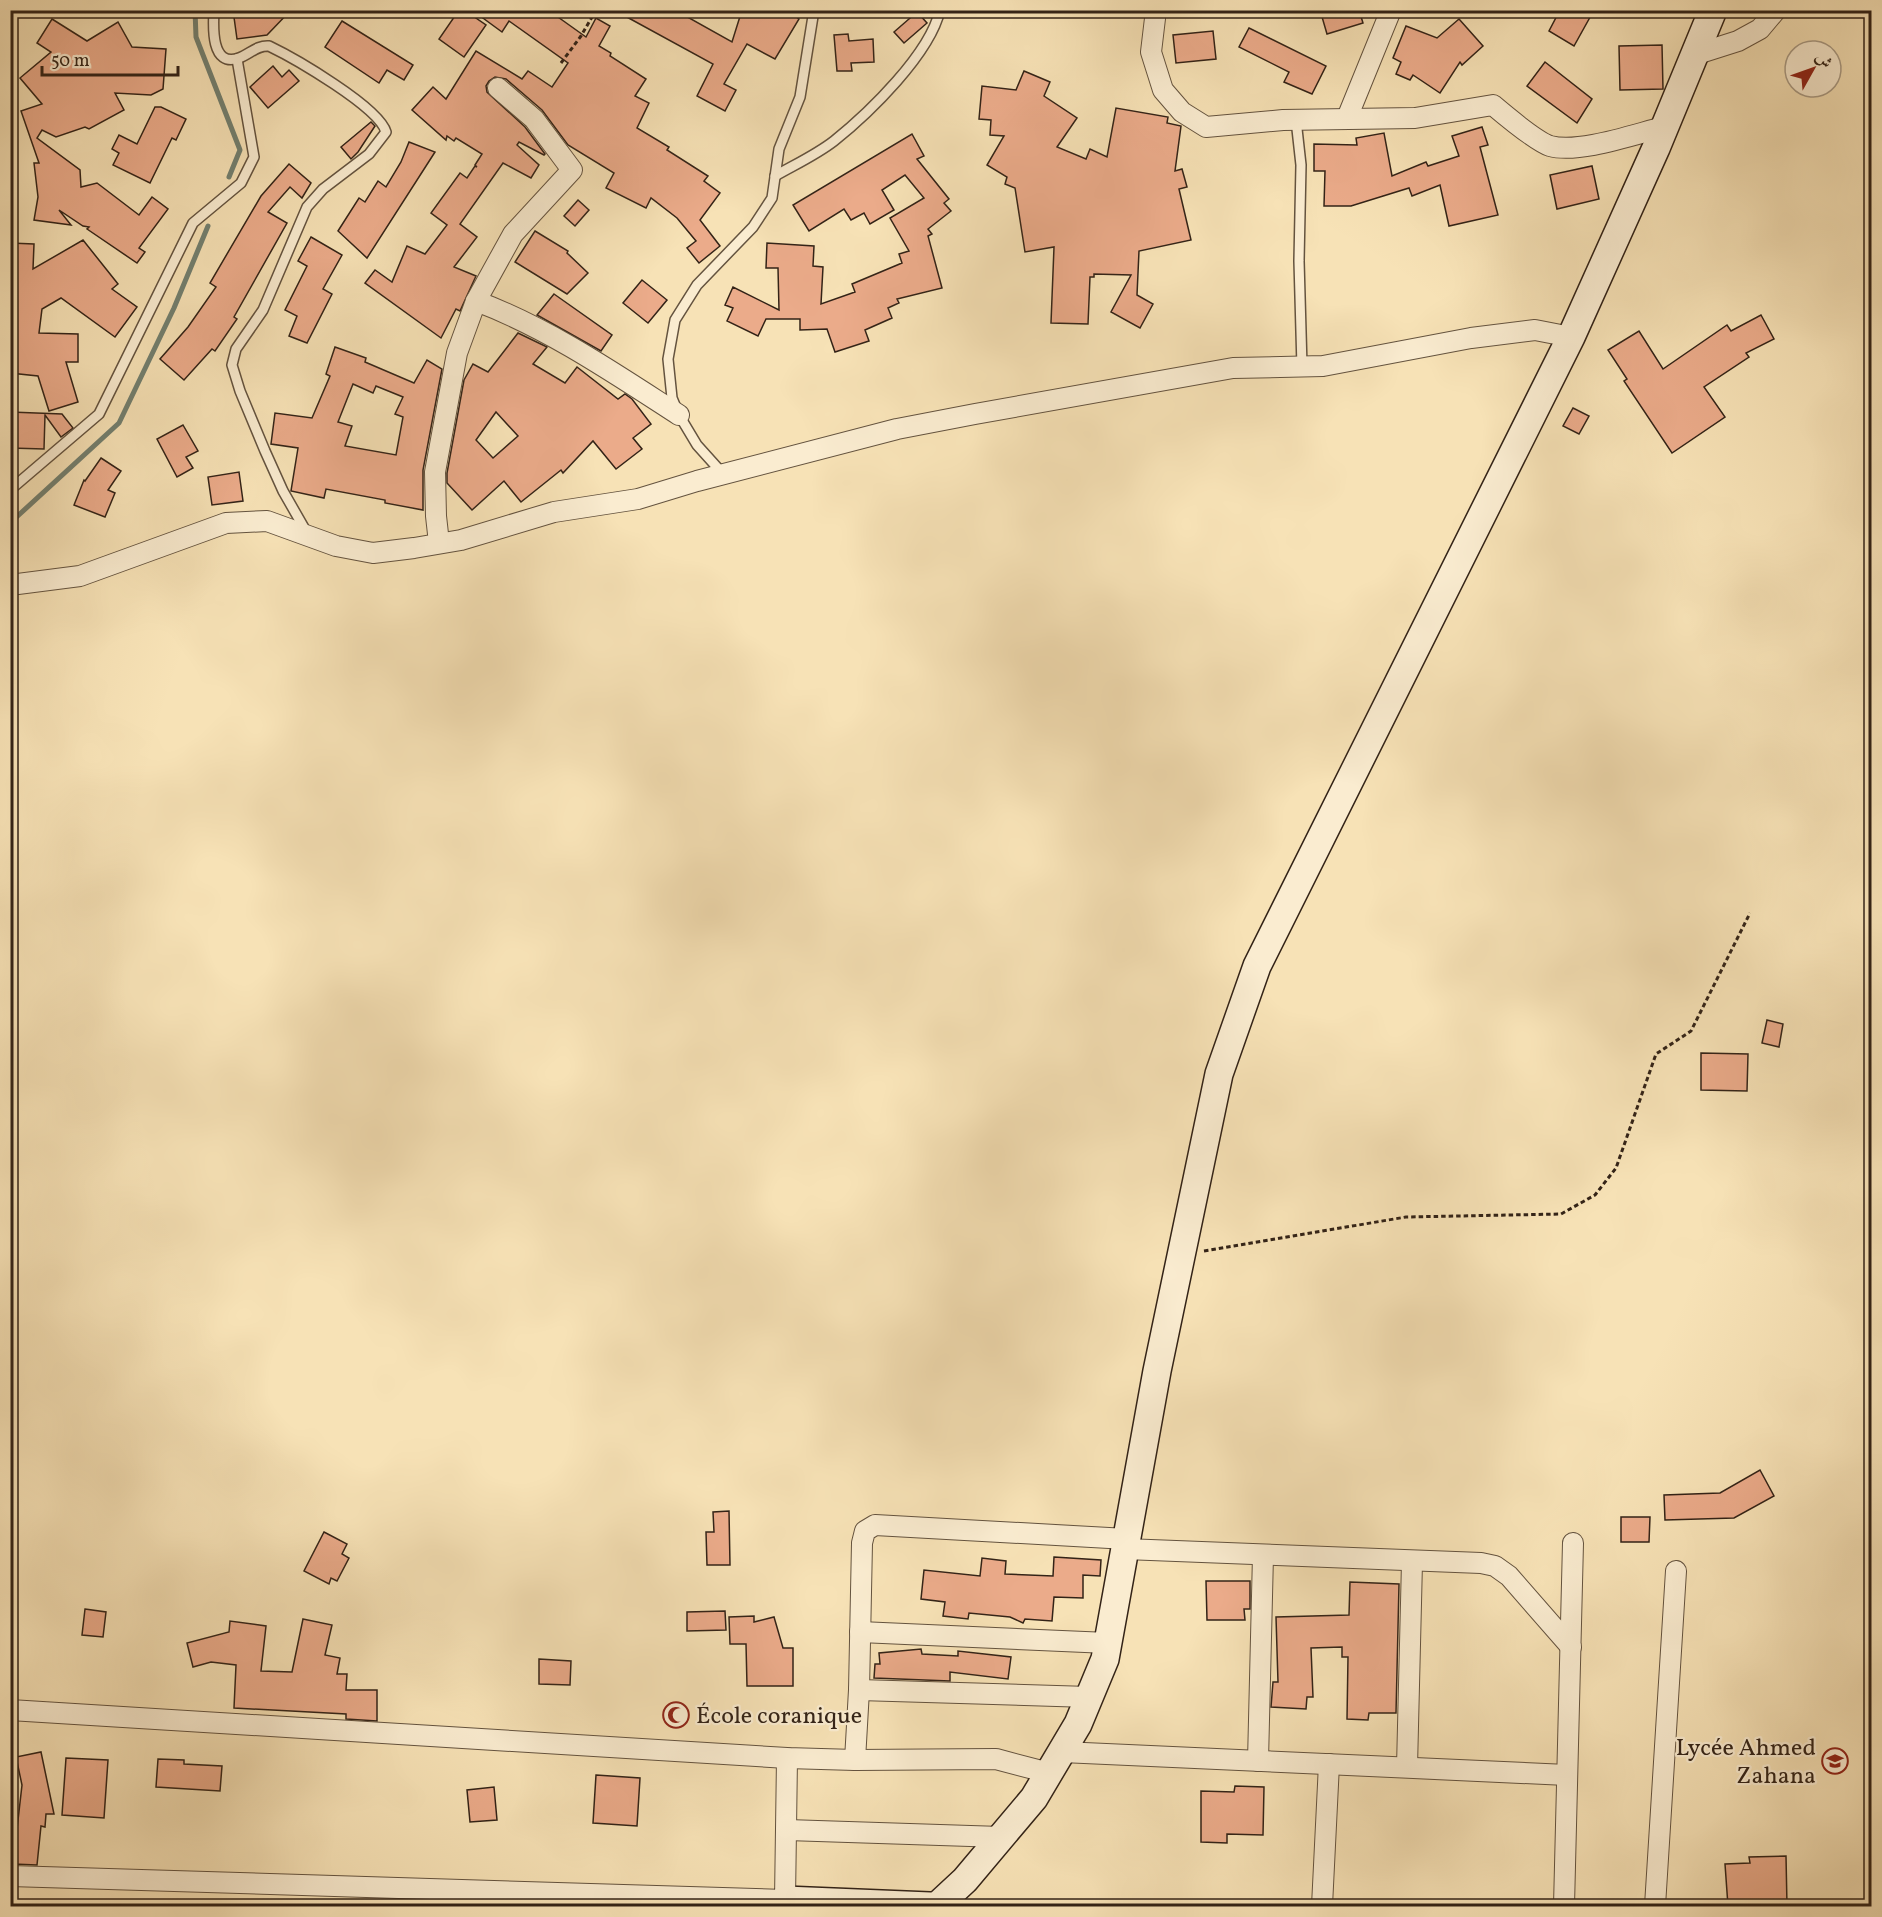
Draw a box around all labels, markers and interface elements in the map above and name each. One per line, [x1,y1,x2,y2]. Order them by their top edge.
scale bar [42,39,178,77]
north arrow [1783,39,1843,99]
text: ش [1809,47,1836,74]
text: 50 m [51,49,90,74]
mosque icon: École coranique [661,1700,691,1730]
place label: École coranique [696,1700,862,1734]
place label: Lycée Ahmed Zahana [1676,1732,1816,1794]
school or university icon: Lycée Ahmed Zahana [1820,1746,1850,1776]

